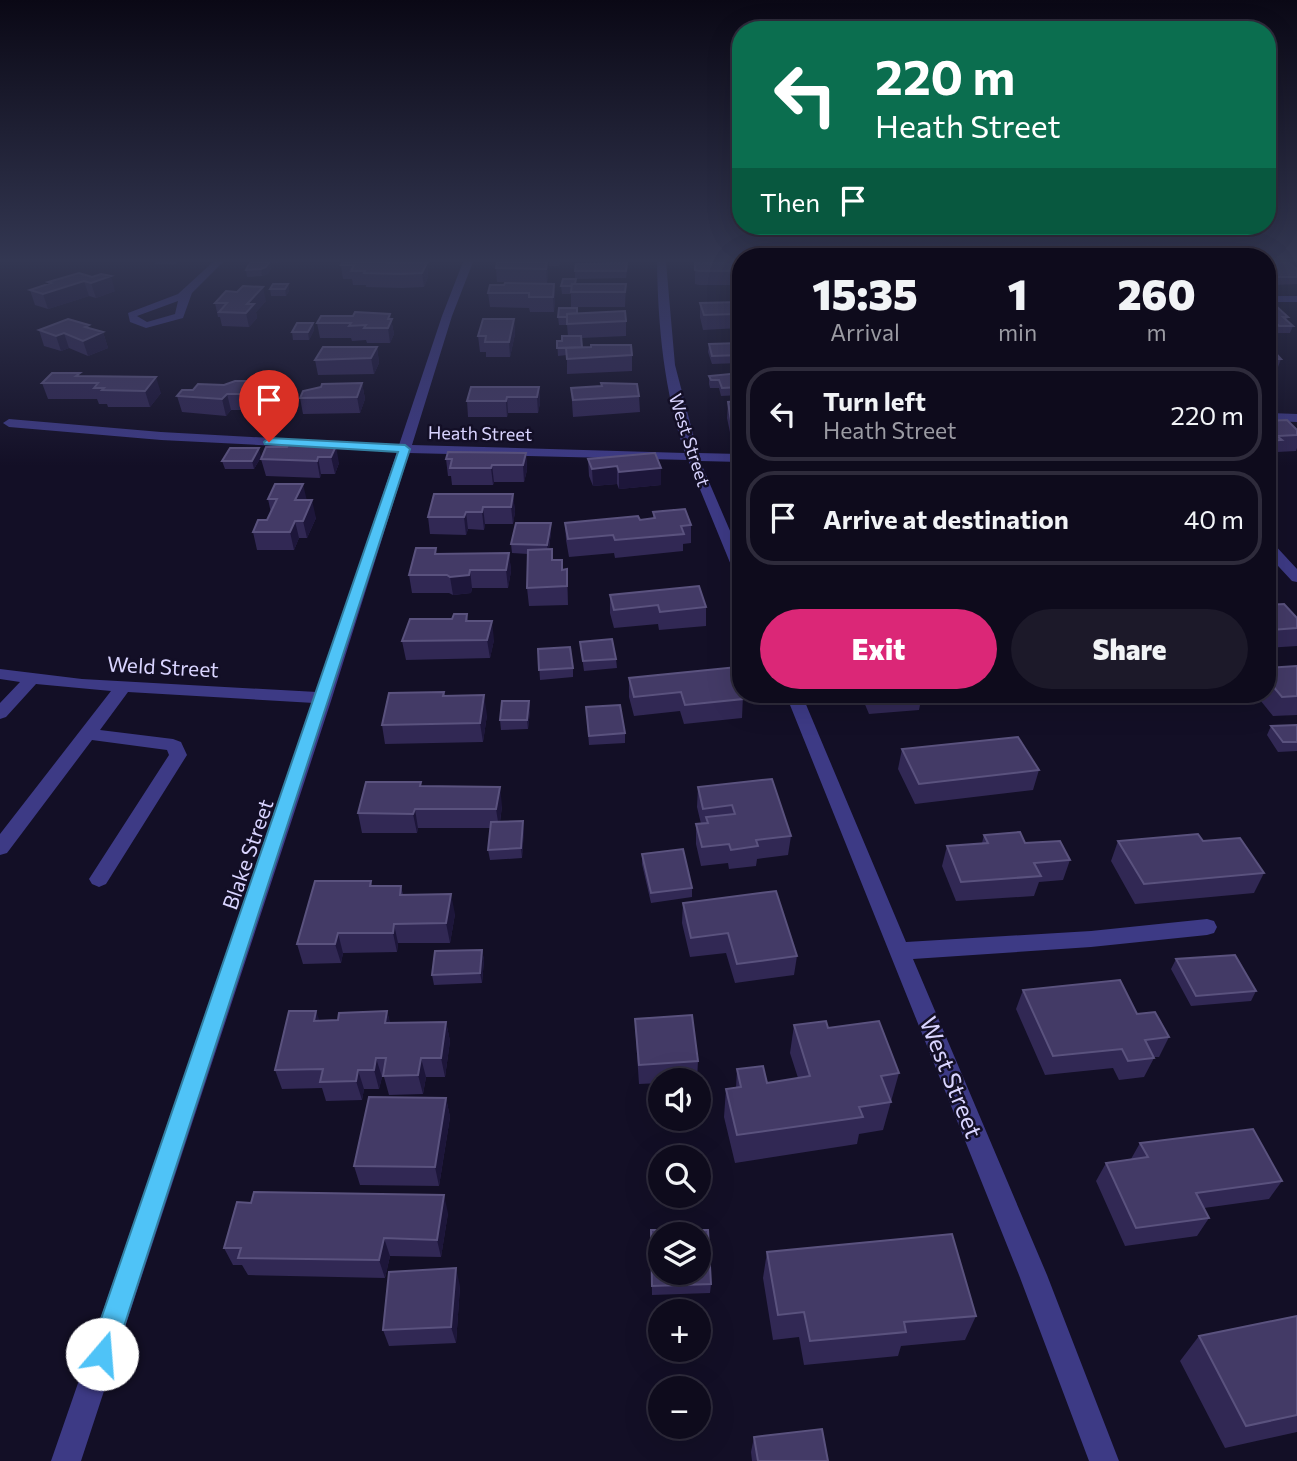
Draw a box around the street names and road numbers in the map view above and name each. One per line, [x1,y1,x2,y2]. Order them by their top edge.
street label: West Street [665,391,715,489]
street label: Heath Street [428,421,532,445]
street label: Weld Street [106,651,220,681]
street label: Blake Street [216,795,278,913]
street label: West Street [914,1012,990,1142]

